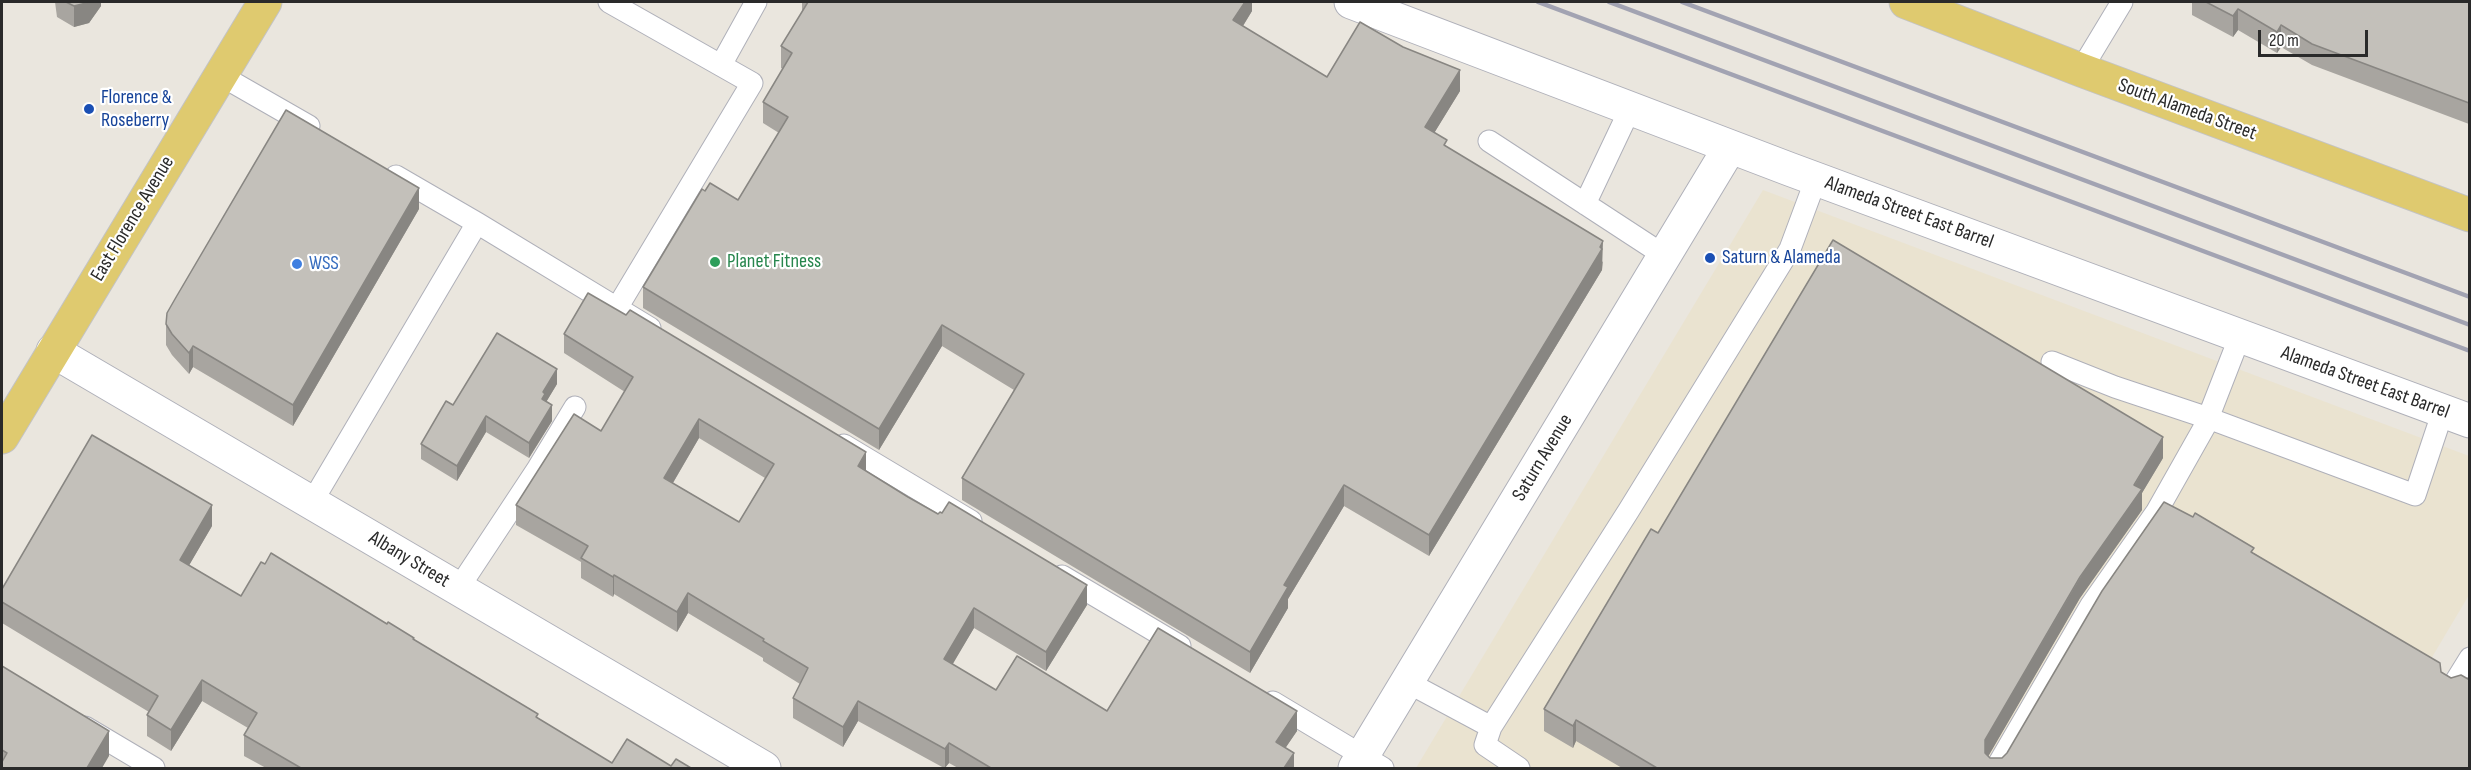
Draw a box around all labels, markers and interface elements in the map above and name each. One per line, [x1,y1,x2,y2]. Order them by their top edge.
scale bar [2261,18,2370,56]
text: 20 m [2269,30,2299,51]
street label: South Alameda Street [2114,74,2260,146]
place label: Florence & Roseberry [101,86,172,133]
marker: Florence & Roseberry [82,102,96,116]
street label: East Florence Avenue [86,152,180,286]
street label: Alameda Street East Barrel [1822,171,1996,255]
place label: Saturn & Alameda [1722,246,1841,270]
place label: Planet Fitness [727,250,821,274]
marker: Saturn & Alameda [1703,251,1717,265]
place label: WSS [309,252,339,276]
marker: Planet Fitness [708,255,722,269]
marker: WSS [290,257,304,271]
street label: Alameda Street East Barrel [2278,341,2452,425]
street label: Saturn Avenue [1508,410,1578,506]
street label: Albany Street [364,527,454,593]

